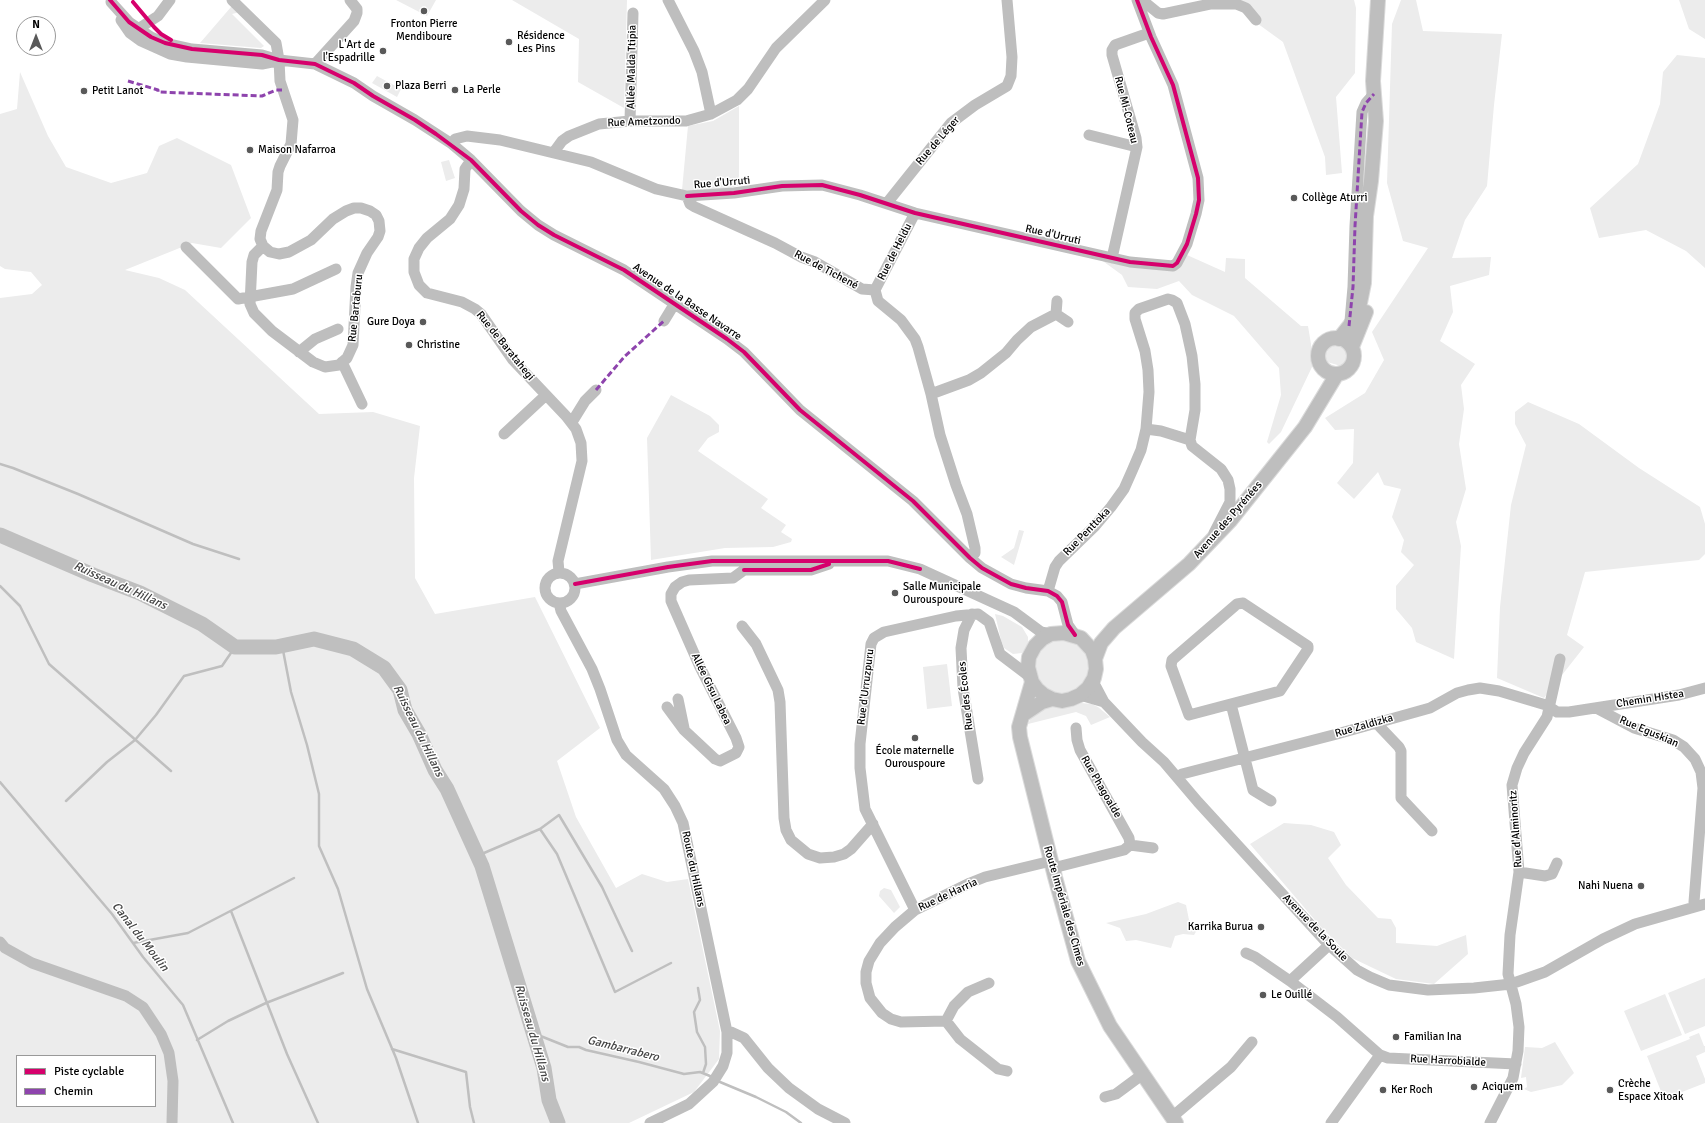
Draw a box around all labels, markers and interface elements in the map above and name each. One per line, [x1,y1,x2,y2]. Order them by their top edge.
marker: Fronton Pierre Mendiboure [419,6,429,16]
north arrow [16,16,56,56]
place label: Fronton Pierre Mendiboure [390,17,458,43]
text: N [32,18,40,31]
street label: Allée Malda Ttipia [625,25,639,109]
place label: Résidence Les Pins [517,29,565,55]
marker: Résidence Les Pins [504,37,514,47]
place label: L'Art de l'Espadrille [323,38,375,64]
marker: L'Art de l'Espadrille [378,46,388,56]
street label: Rue Mi-Coteau [1111,75,1141,145]
place label: Plaza Berri [395,79,446,93]
marker: Plaza Berri [382,81,392,91]
place label: La Perle [463,83,501,97]
place label: Petit Lanot [92,84,143,98]
marker: La Perle [450,85,460,95]
marker: Petit Lanot [79,86,89,96]
street label: Rue Ametzondo [607,114,681,130]
street label: Rue de Léger [913,114,963,168]
place label: Maison Nafarroa [258,143,336,157]
marker: Maison Nafarroa [245,145,255,155]
street label: Rue d'Urruti [693,174,751,192]
place label: Collège Aturri [1302,191,1367,205]
marker: Collège Aturri [1289,193,1299,203]
street label: Rue de Heldu [875,221,915,283]
street label: Rue d'Urruti [1024,222,1082,248]
street label: Rue de Tichené [792,248,860,292]
street label: Avenue de la Basse Navarre [630,261,744,343]
street label: Rue Bartaburu [346,273,366,343]
street label: Rue de Baratahegi [473,309,537,383]
place label: Gure Doya [367,315,415,329]
marker: Gure Doya [418,317,428,327]
place label: Christine [417,338,460,352]
marker: Christine [404,340,414,350]
street label: Avenue des Pyrénées [1191,479,1265,561]
street label: Rue Penttoka [1061,505,1113,559]
water label: Ruisseau du Hillans [71,559,169,613]
place label: Salle Municipale Ourouspoure [903,580,981,606]
marker: Salle Municipale Ourouspoure [890,588,900,598]
street label: Rue d'Urruzpuru [855,648,877,726]
street label: Allée Gisu Labea [688,651,734,727]
street label: Rue des Écoles [956,661,976,731]
water label: Ruisseau du Hillans [390,683,446,779]
street label: Chemin Histea [1615,687,1685,711]
street label: Rue Zaldizka [1333,711,1395,741]
street label: Rue Eguskian [1617,714,1681,750]
marker: École maternelle Ourouspoure [910,733,920,743]
place label: École maternelle Ourouspoure [876,744,954,770]
street label: Rue Phagoalde [1078,754,1124,820]
street label: Rue d'Alminoritz [1507,790,1525,868]
street label: Route du Hillans [679,830,707,908]
street label: Route Impériale des Cimes [1041,844,1087,968]
street label: Rue de Harria [916,876,980,914]
place label: Nahi Nuena [1578,879,1633,893]
marker: Nahi Nuena [1636,881,1646,891]
street label: Avenue de la Soule [1280,892,1350,964]
water label: Canal du Moulin [109,900,171,974]
place label: Karrika Burua [1188,920,1253,934]
marker: Karrika Burua [1256,922,1266,932]
water label: Ruisseau du Hillans [511,983,553,1083]
place label: Le Ouillé [1271,988,1312,1002]
marker: Le Ouillé [1258,990,1268,1000]
place label: Familian Ina [1404,1030,1462,1044]
marker: Familian Ina [1391,1032,1401,1042]
water label: Gambarrabero [586,1033,660,1065]
street label: Rue Harrobialde [1410,1052,1486,1070]
legend [16,1055,156,1107]
text: Piste cyclable [54,1064,124,1079]
place label: Crèche Espace Xitoak [1618,1077,1683,1103]
place label: Aciquem [1482,1080,1523,1094]
marker: Aciquem [1469,1082,1479,1092]
place label: Ker Roch [1391,1083,1433,1097]
text: Chemin [54,1084,93,1099]
marker: Ker Roch [1378,1085,1388,1095]
marker: Crèche Espace Xitoak [1605,1085,1615,1095]

